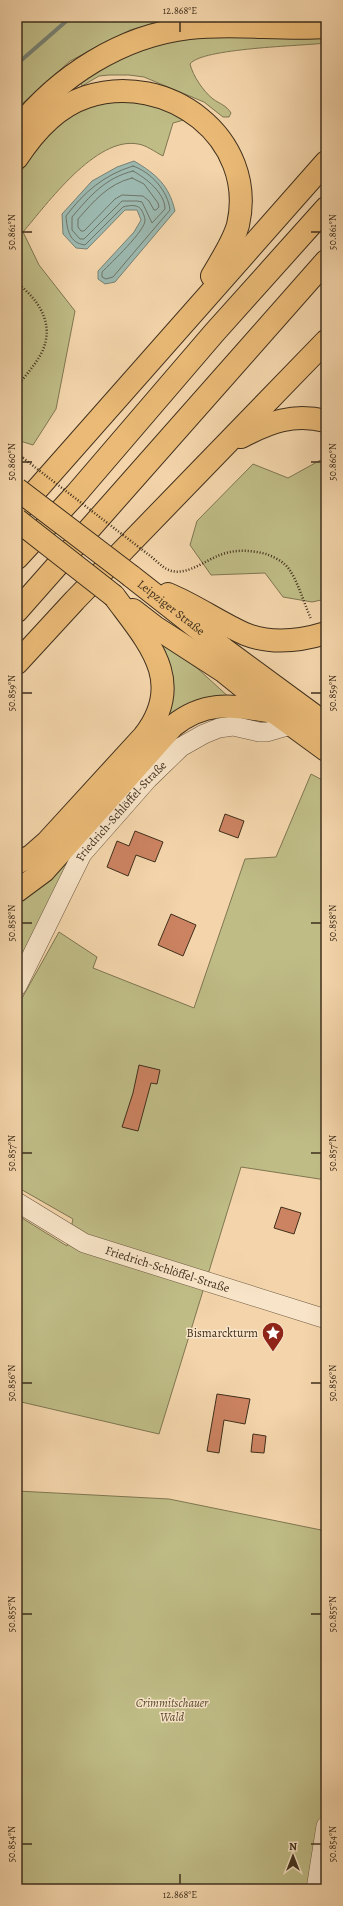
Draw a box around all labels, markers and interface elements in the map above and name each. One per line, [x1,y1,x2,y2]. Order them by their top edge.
text: 12.868°E [163,4,197,17]
text: 50.861°N [5,214,18,250]
text: 50.861°N [326,214,339,250]
text: 50.860°N [5,443,18,481]
text: 50.860°N [326,443,339,481]
street label: Leipziger Straße [134,576,208,639]
text: 50.859°N [5,675,18,711]
text: 50.859°N [326,675,339,711]
street label: Friedrich-Schlöffel-Straße [72,757,170,864]
text: 50.858°N [5,905,18,941]
text: 50.858°N [326,905,339,941]
text: 50.857°N [5,1135,18,1171]
text: 50.857°N [326,1135,339,1171]
street label: Friedrich-Schlöffel-Straße [103,1242,232,1296]
place icon: Bismarckturm [260,1320,286,1353]
place label: Bismarckturm [187,1325,258,1341]
text: 50.856°N [5,1365,18,1401]
text: 50.856°N [326,1365,339,1401]
text: 50.855°N [5,1596,18,1632]
text: 50.855°N [326,1596,339,1632]
park label: Crimmitschauer Wald [136,1695,209,1725]
text: 50.854°N [5,1826,18,1862]
text: 50.854°N [326,1826,339,1862]
north arrow [273,1836,313,1876]
text: N [289,1839,297,1854]
text: 12.868°E [163,1888,197,1901]

